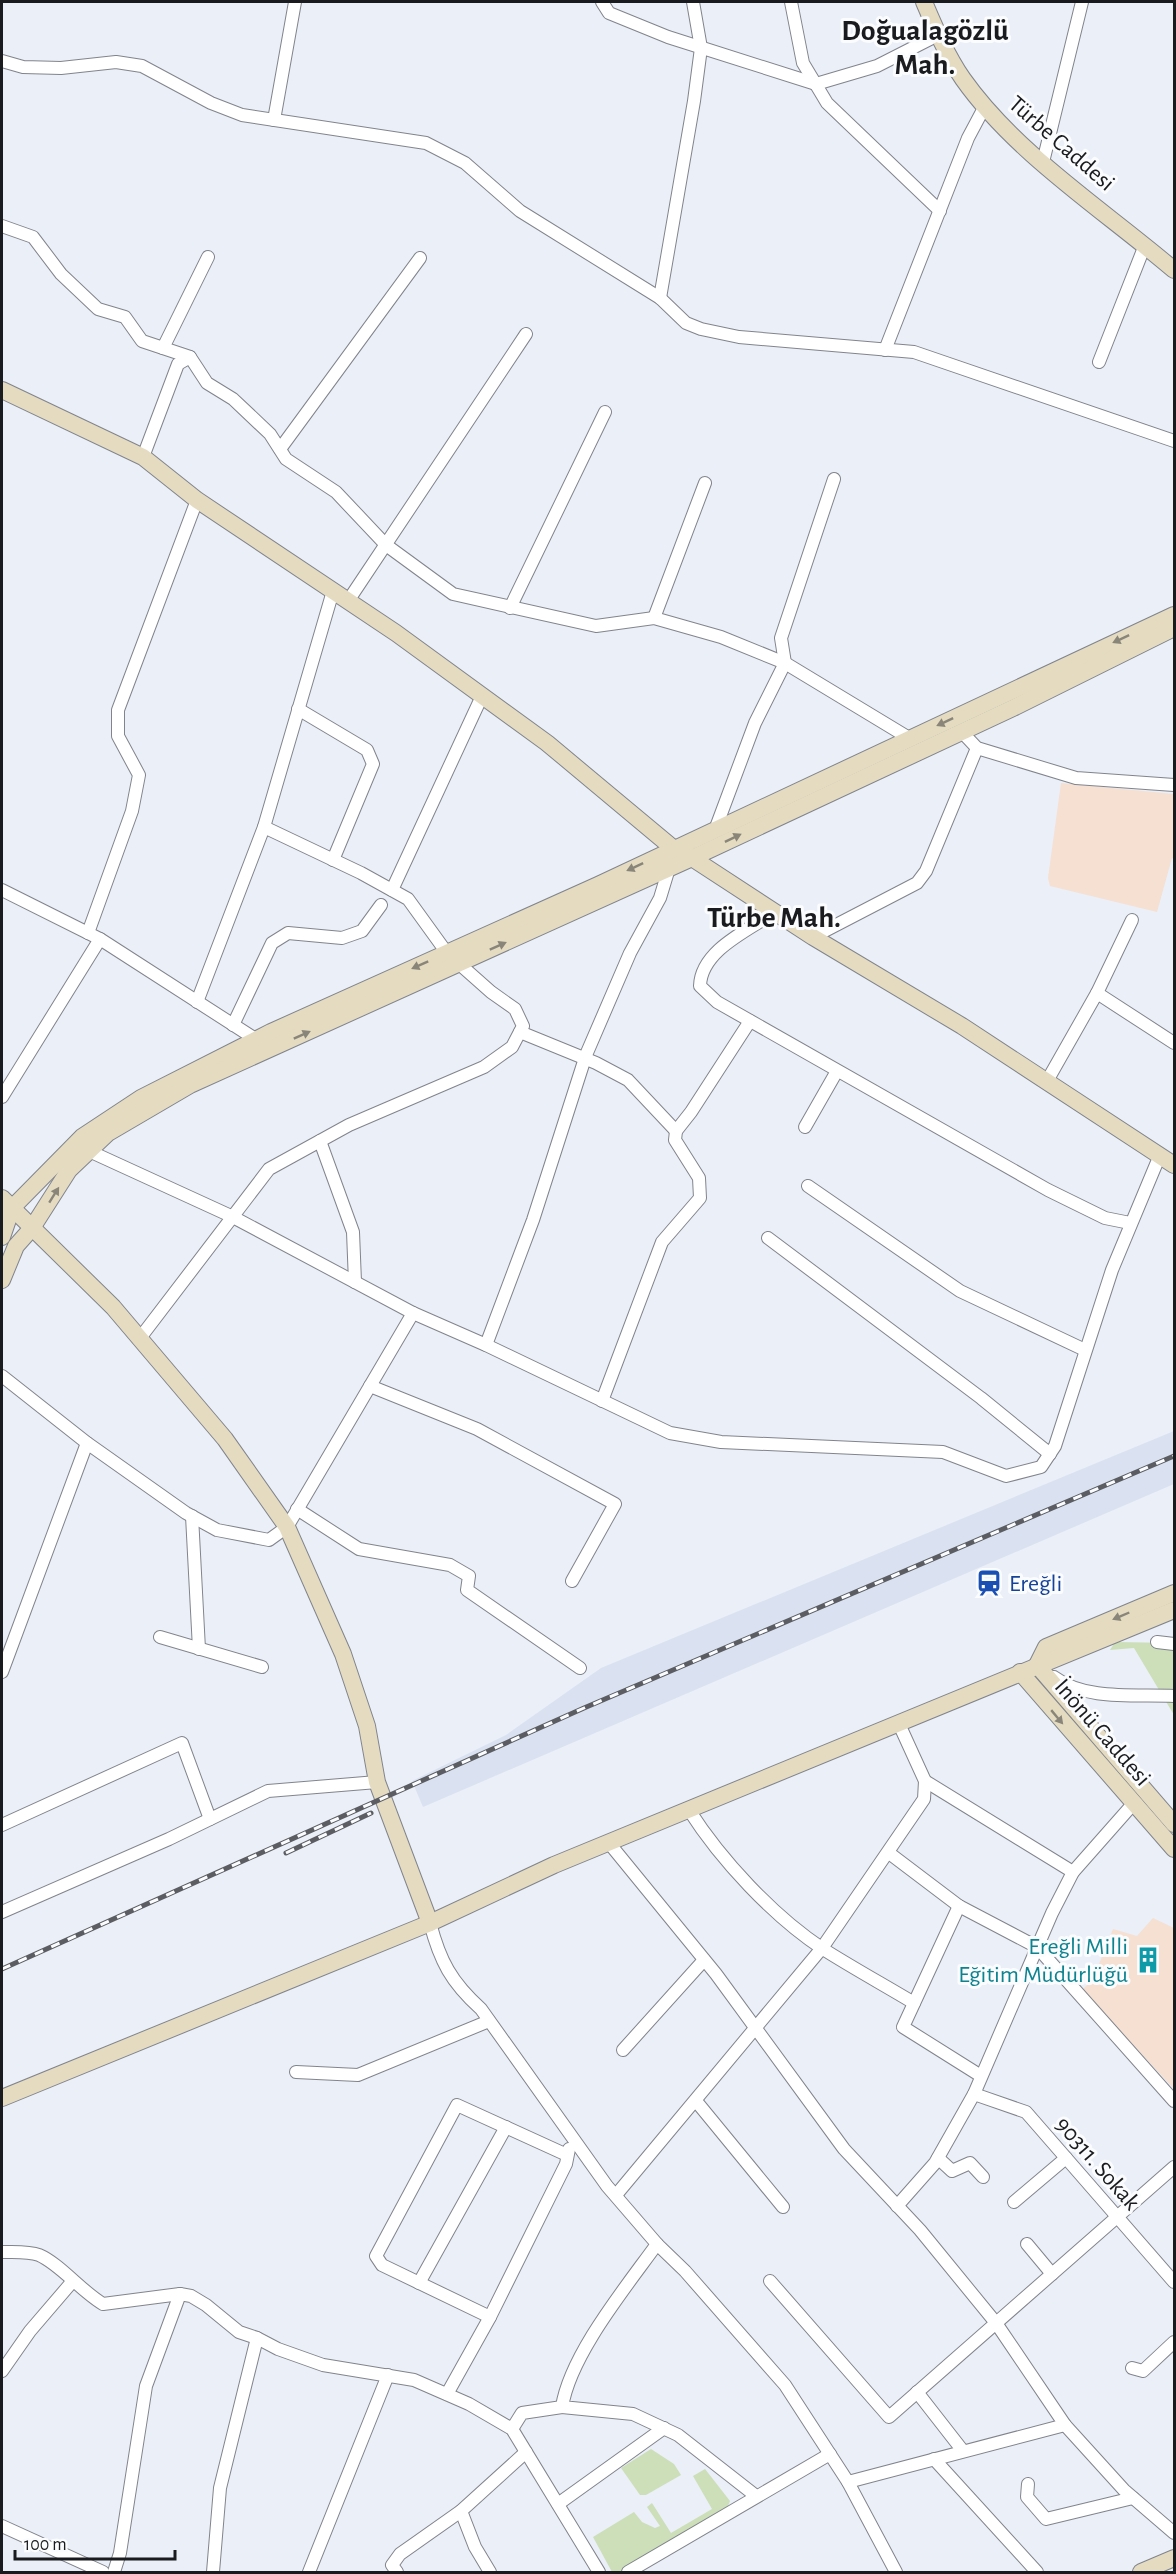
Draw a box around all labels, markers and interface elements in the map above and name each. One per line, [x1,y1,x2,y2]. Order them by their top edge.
district label: Doğualagözlü Mah. [841,16,1009,80]
street label: Türbe Caddesi [1004,92,1119,196]
one-way arrow [1113,635,1130,644]
one-way arrow [936,717,953,726]
one-way arrow [724,833,741,842]
one-way arrow [627,863,644,872]
district label: Türbe Mah. [707,903,841,933]
one-way arrow [490,941,507,950]
one-way arrow [411,961,428,970]
one-way arrow [293,1030,310,1039]
one-way arrow [48,1186,59,1203]
station icon: Ereğli [974,1568,1004,1598]
place label: Ereğli [1009,1572,1062,1596]
one-way arrow [1111,1611,1129,1621]
street label: İnönü Caddesi [1050,1674,1156,1791]
one-way arrow [1050,1709,1063,1724]
place label: Ereğli Milli Eğitim Müdürlüğü [958,1935,1128,1987]
building icon: Ereğli Milli Eğitim Müdürlüğü [1133,1945,1163,1975]
street label: 90311. Sokak [1050,2112,1144,2215]
scale bar [15,2523,176,2561]
text: 100 m [24,2536,67,2554]

